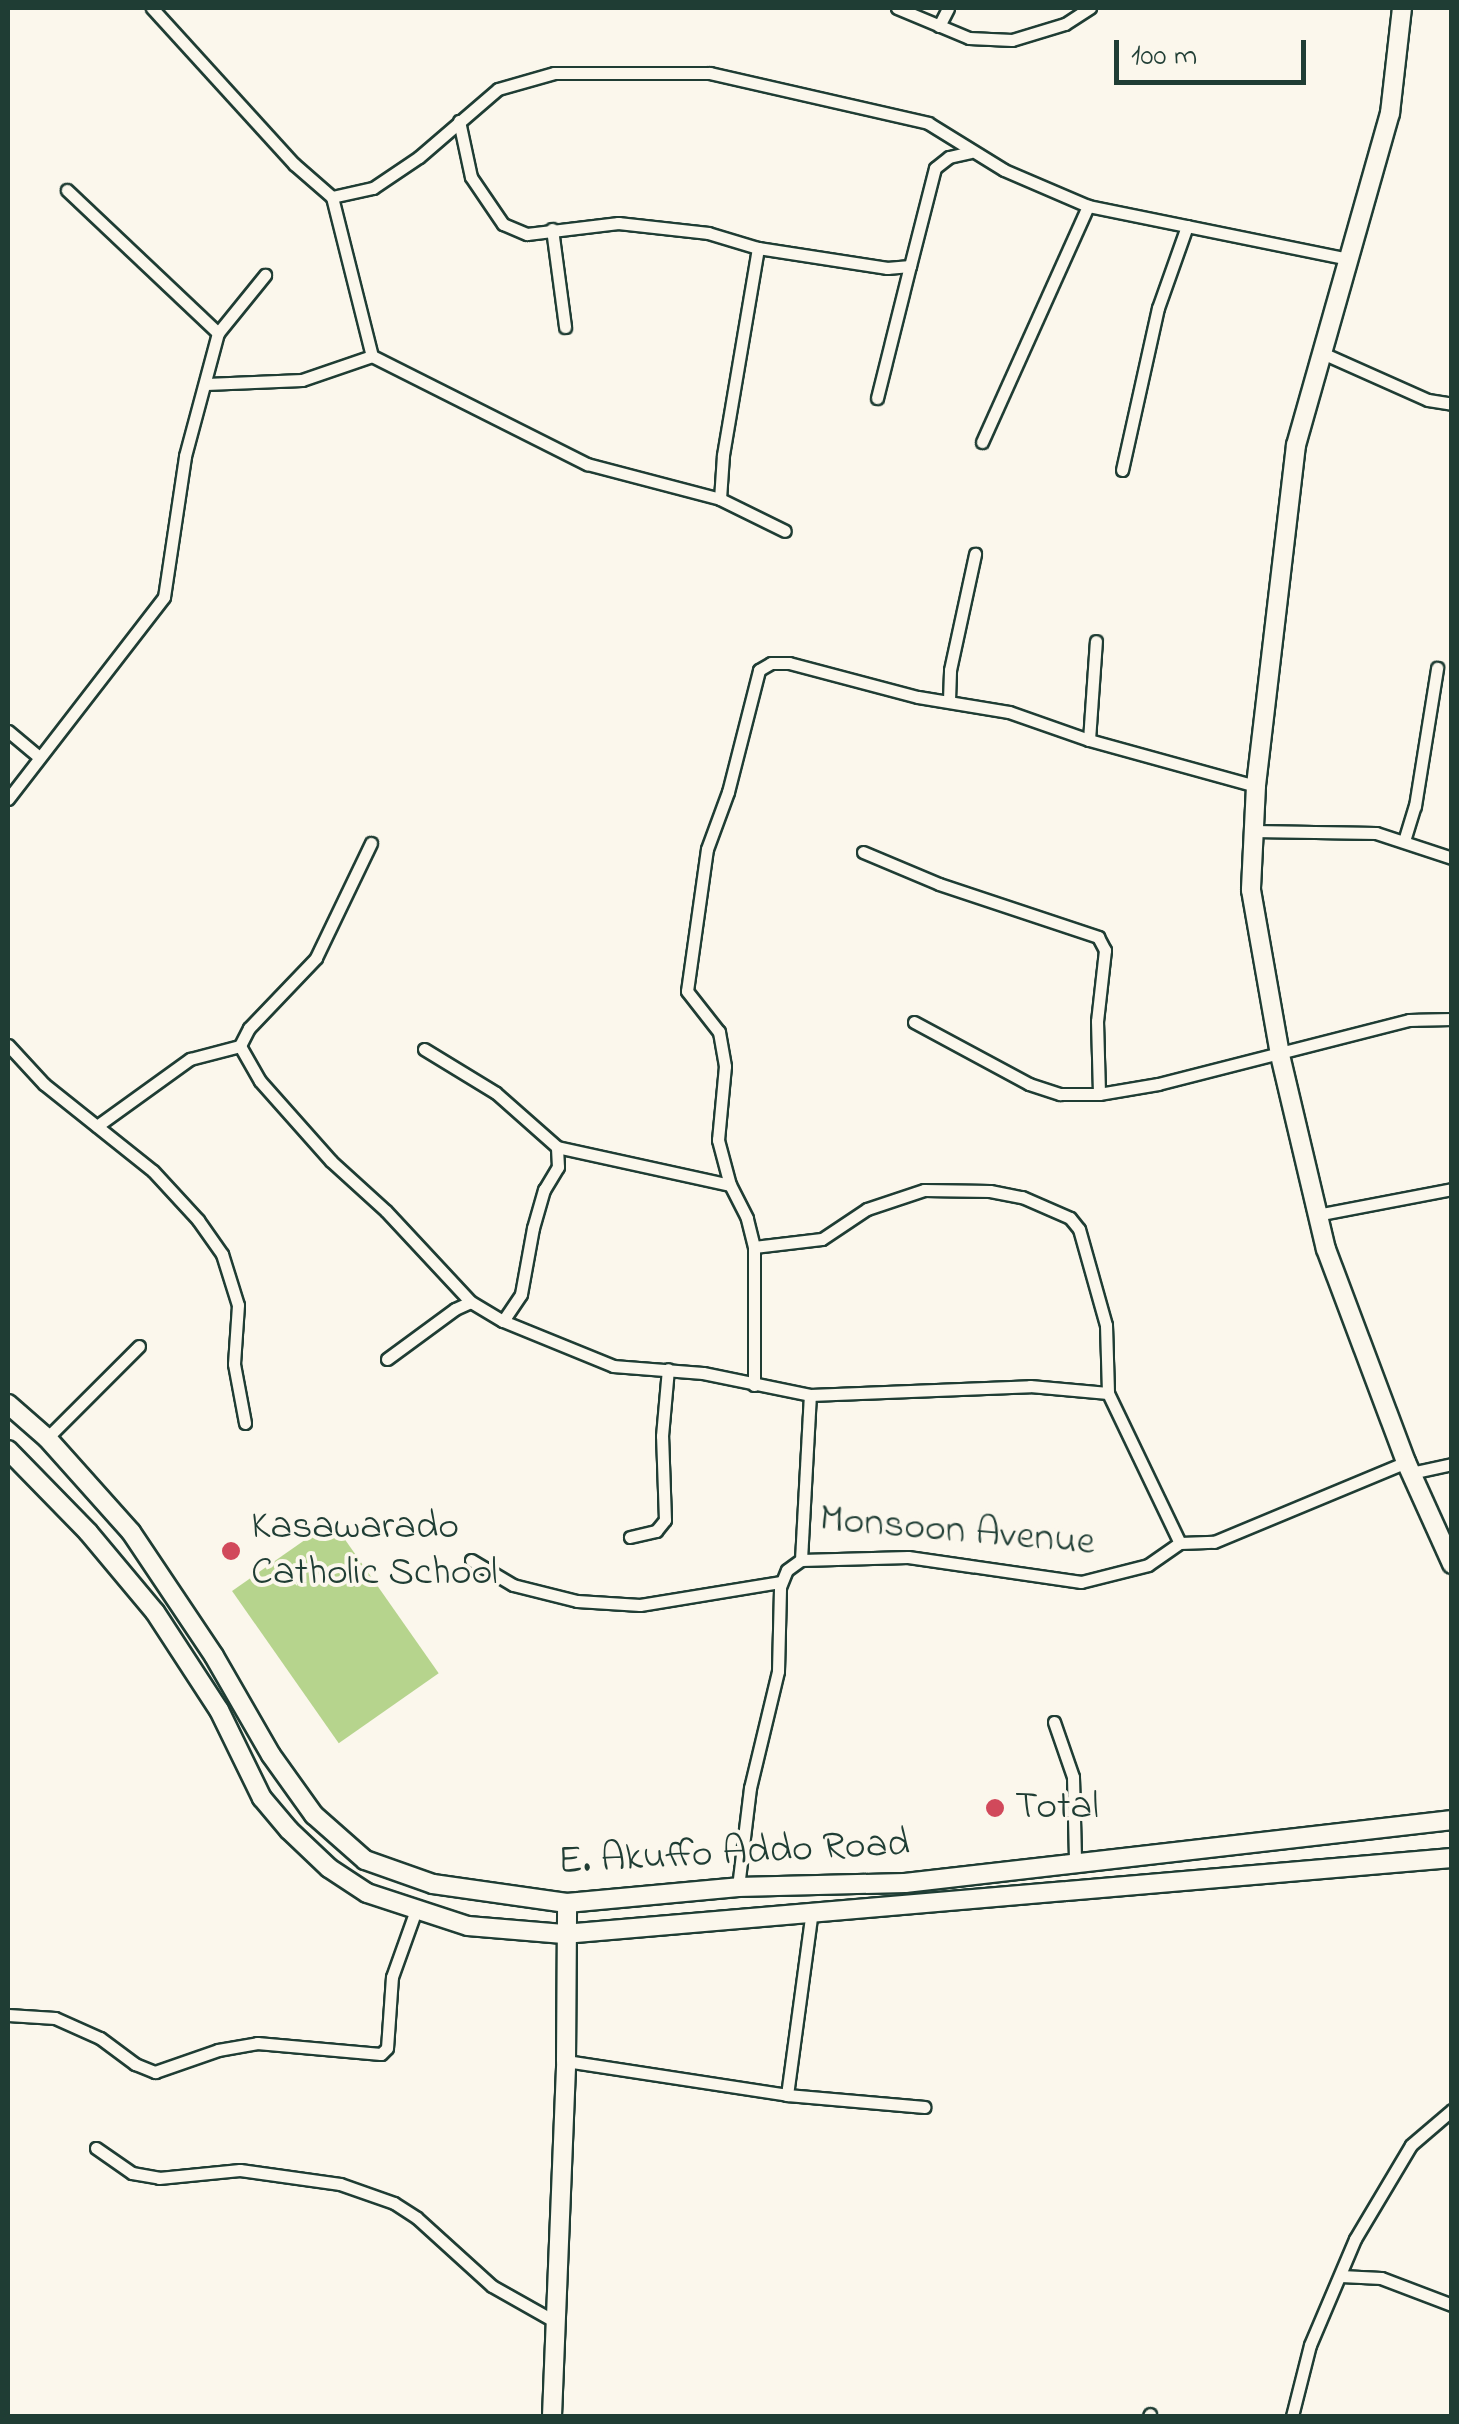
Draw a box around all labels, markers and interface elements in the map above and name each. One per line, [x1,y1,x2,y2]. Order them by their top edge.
scale bar [1119,20,1312,82]
text: 100 m [1131,35,1197,79]
street label: Monsoon Avenue [817,1496,1097,1568]
place label: Kasawarado Catholic School [251,1504,498,1598]
marker: Kasawarado Catholic School [220,1540,242,1562]
place label: Total [1015,1784,1099,1832]
marker: Total [984,1797,1006,1819]
street label: E. Akuffo Addo Road [557,1821,911,1887]

